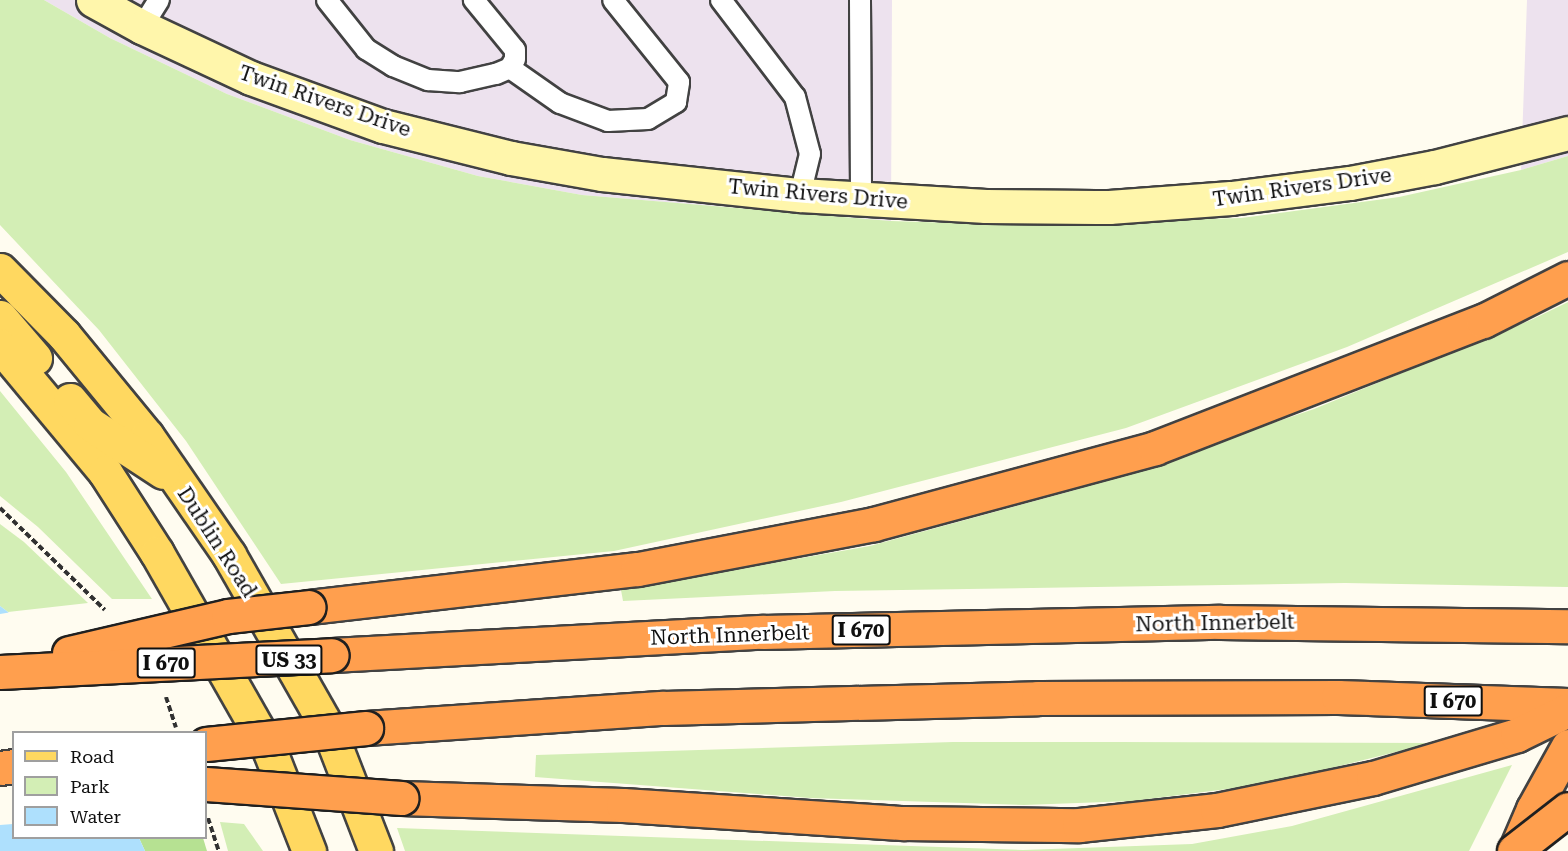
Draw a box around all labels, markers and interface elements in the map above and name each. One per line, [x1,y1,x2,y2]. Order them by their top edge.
street label: Twin Rivers Drive [236,60,414,142]
street label: Twin Rivers Drive [1211,162,1393,212]
street label: Twin Rivers Drive [727,174,909,214]
street label: Dublin Road [172,482,262,602]
street label: North Innerbelt [1135,609,1295,637]
road number: I 670 [831,613,891,647]
street label: North Innerbelt [650,620,810,650]
road number: US 33 [254,643,324,677]
road number: I 670 [136,646,196,680]
road number: I 670 [1423,684,1483,718]
legend [12,731,207,839]
text: Road [70,746,114,767]
text: Park [70,776,110,797]
text: Water [70,806,121,827]

